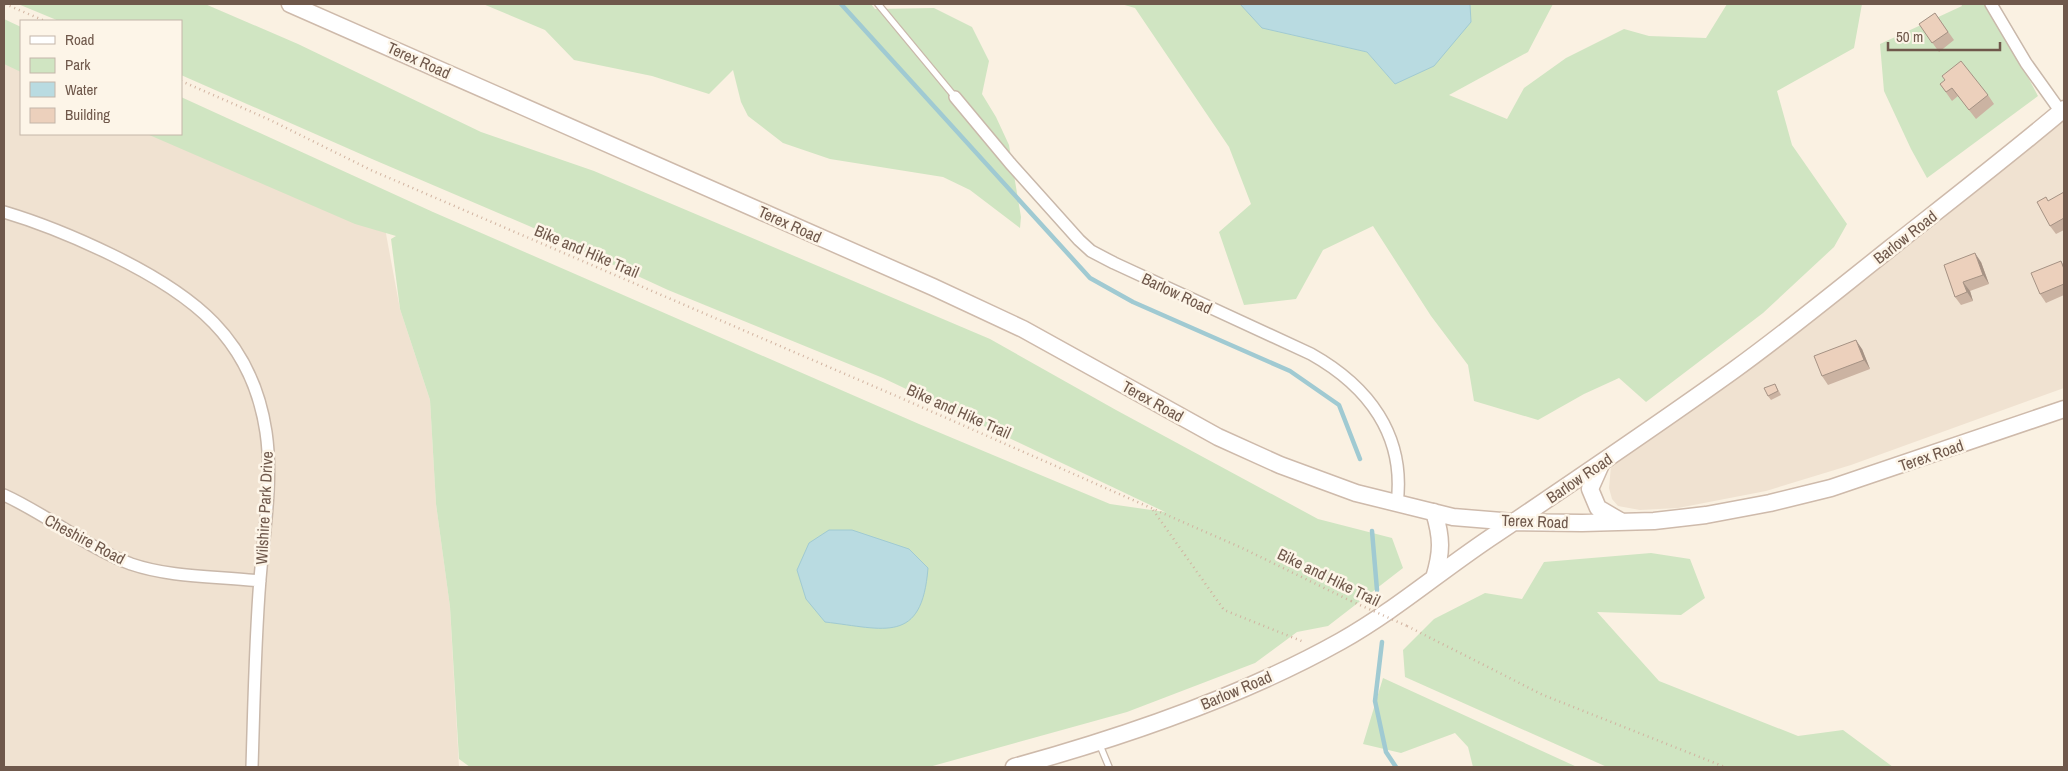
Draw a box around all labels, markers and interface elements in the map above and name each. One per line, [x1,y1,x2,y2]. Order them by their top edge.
legend [20,20,182,135]
scale bar [1888,20,2000,52]
text: 50 m [1896,26,1923,47]
text: Road [65,29,94,50]
street label: Terex Road [384,36,454,84]
text: Park [65,54,91,75]
text: Water [65,79,97,100]
text: Building [65,104,110,125]
street label: Terex Road [755,200,825,248]
street label: Barlow Road [1869,205,1941,269]
street label: Bike and Hike Trail [531,219,643,283]
street label: Barlow Road [1138,267,1216,319]
street label: Terex Road [1118,375,1188,427]
street label: Bike and Hike Trail [904,378,1015,444]
street label: Terex Road [1896,434,1966,476]
street label: Barlow Road [1542,448,1616,508]
street label: Wilshire Park Drive [250,451,278,565]
street label: Cheshire Road [41,509,129,569]
street label: Terex Road [1501,509,1569,533]
street label: Bike and Hike Trail [1274,543,1384,611]
street label: Barlow Road [1197,665,1275,715]

